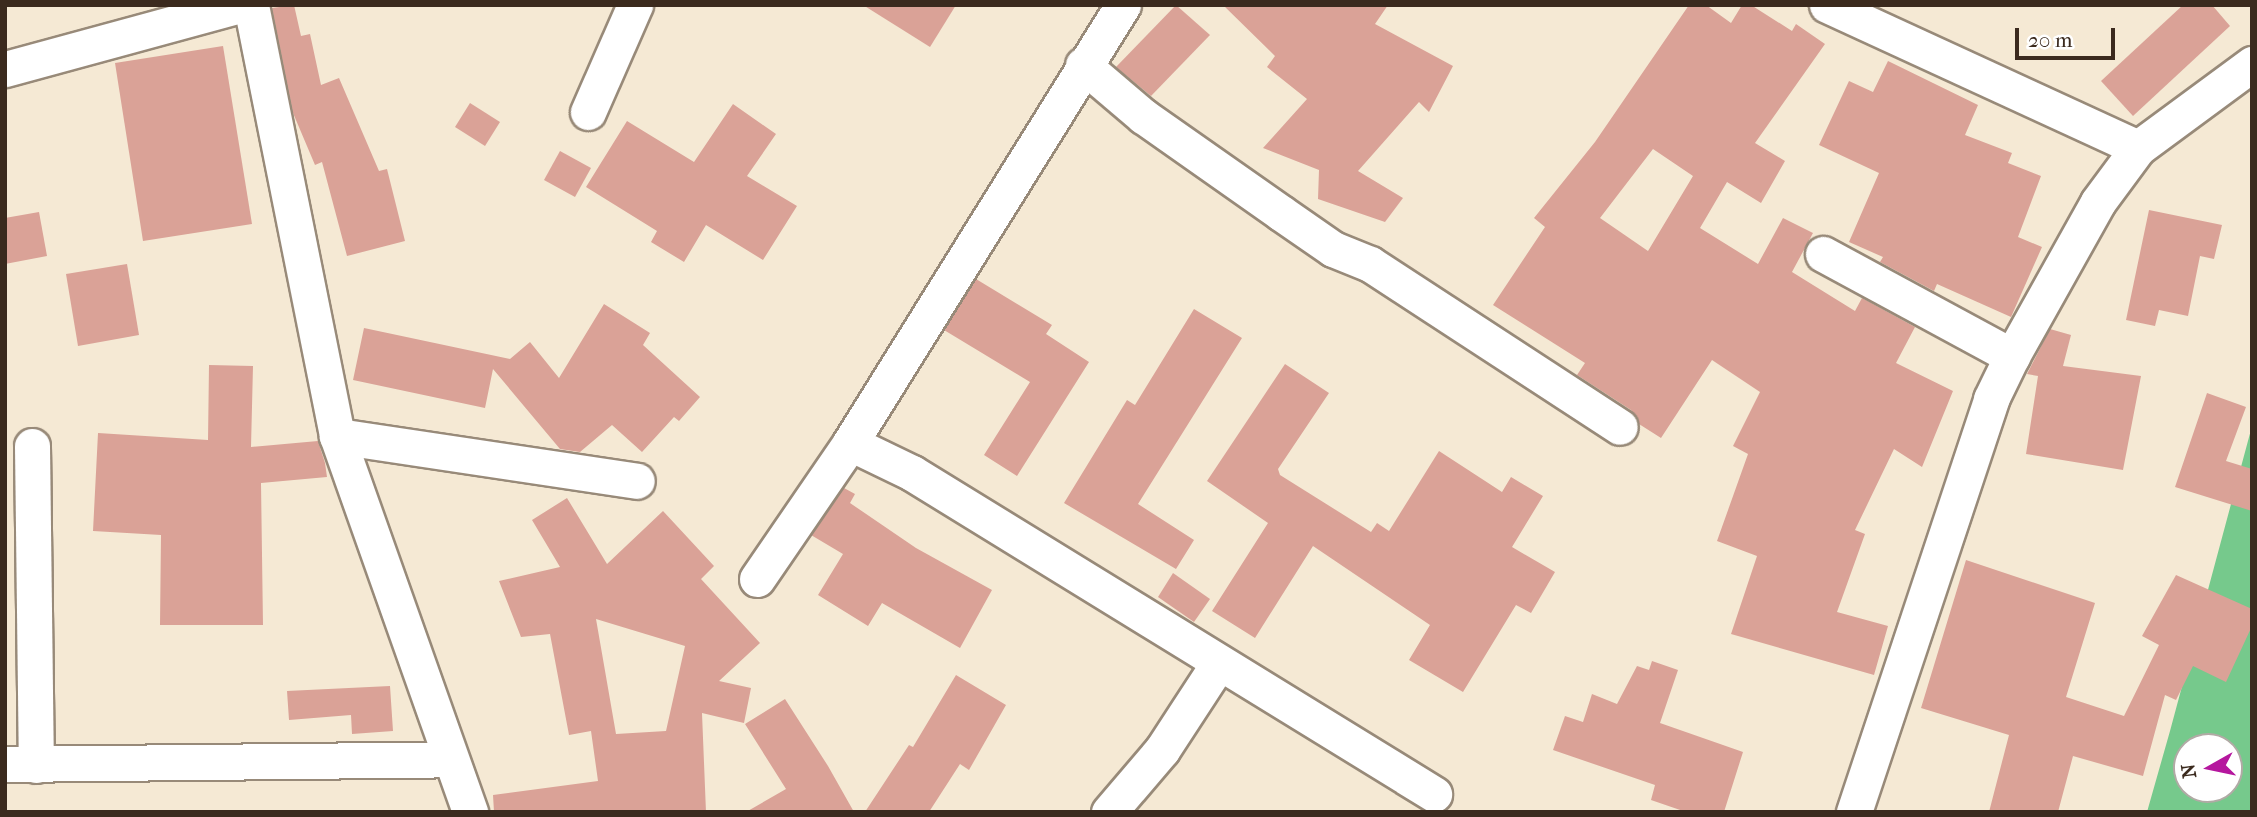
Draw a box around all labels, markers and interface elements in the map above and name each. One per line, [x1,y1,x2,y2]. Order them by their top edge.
scale bar [2019,14,2119,58]
text: 20 m [2028,28,2072,52]
north arrow [2173,733,2243,803]
text: N [2177,762,2201,780]

